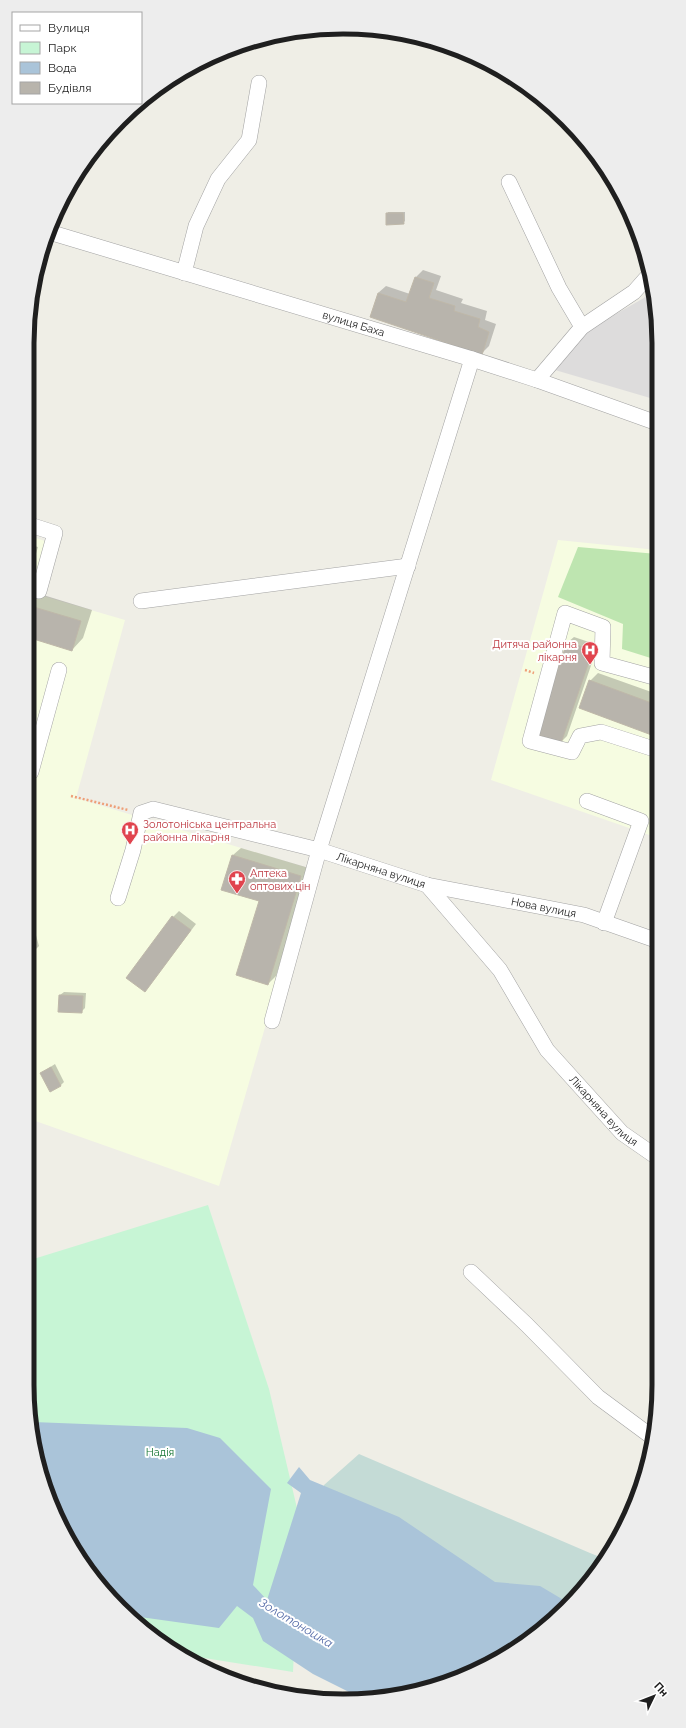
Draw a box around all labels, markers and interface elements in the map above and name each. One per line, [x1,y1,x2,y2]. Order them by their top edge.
legend [12,12,142,104]
text: Вулиця [48,21,90,35]
text: Парк [48,41,77,55]
text: Вода [48,61,77,75]
text: Будівля [48,81,91,95]
street label: вулиця Баха [321,308,386,339]
place label: Дитяча районна лікарня [492,638,577,664]
hospital icon: Дитяча районна лікарня [580,640,600,665]
place label: Золотоніська центральна районна лікарня [143,818,276,844]
hospital icon: Золотоніська центральна районна лікарня [120,820,140,845]
street label: Лікарняна вулиця [335,850,427,891]
place label: Аптека оптових цін [250,867,311,893]
pharmacy icon: Аптека оптових цін [227,869,247,894]
street label: Нова вулиця [510,895,577,920]
street label: Лікарняна вулиця [566,1073,640,1149]
park label: Надія [146,1446,174,1459]
water label: Золотоношка [257,1596,335,1650]
north arrow [634,1676,674,1716]
text: Пн [651,1680,671,1699]

